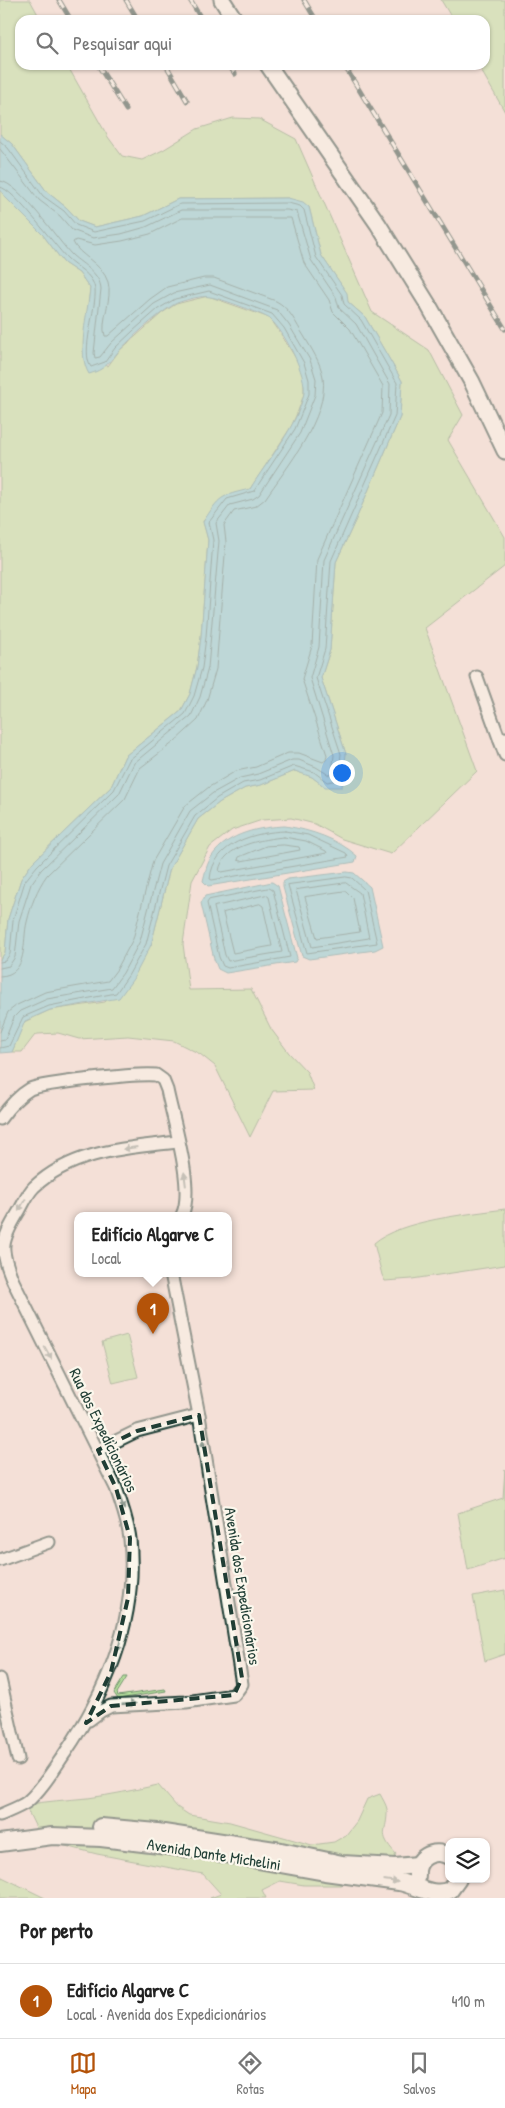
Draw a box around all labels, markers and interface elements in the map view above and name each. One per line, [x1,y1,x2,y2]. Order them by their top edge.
search box [15,15,490,70]
icon: search [33,29,61,57]
text: Pesquisar aqui [73,30,172,56]
your location [329,760,355,786]
one-way arrow [121,1144,137,1152]
one-way arrow [181,1170,189,1186]
one-way arrow [18,1199,27,1212]
popup [74,1212,232,1277]
text: Edifício Algarve C [92,1221,214,1247]
text: Local [92,1247,121,1269]
pin: 1 [137,1293,169,1334]
one-way arrow [44,1346,52,1361]
street label: Rua dos Expedicionários [64,1364,144,1496]
one-way arrow [199,1438,207,1454]
one-way arrow [118,1496,126,1511]
street label: Avenida dos Expedicionários [220,1506,266,1666]
one-way arrow [115,1638,123,1653]
one-way arrow [233,1641,241,1657]
one-way arrow [121,1700,137,1708]
street label: Avenida Dante Michelini [145,1833,283,1875]
map controls [445,1838,490,1883]
button: layers [445,1838,490,1883]
one-way arrow [383,1877,399,1885]
text: Por perto [20,1916,93,1945]
text: Edifício Algarve C [67,1977,189,2003]
text: 1 [33,1990,39,2012]
text: 410 m [451,1990,485,2012]
text: Local · Avenida dos Expedicionários [67,2003,266,2025]
tab: Mapa [69,2049,97,2098]
tab: Rotas [236,2049,264,2098]
tab: Salvos [403,2049,436,2098]

